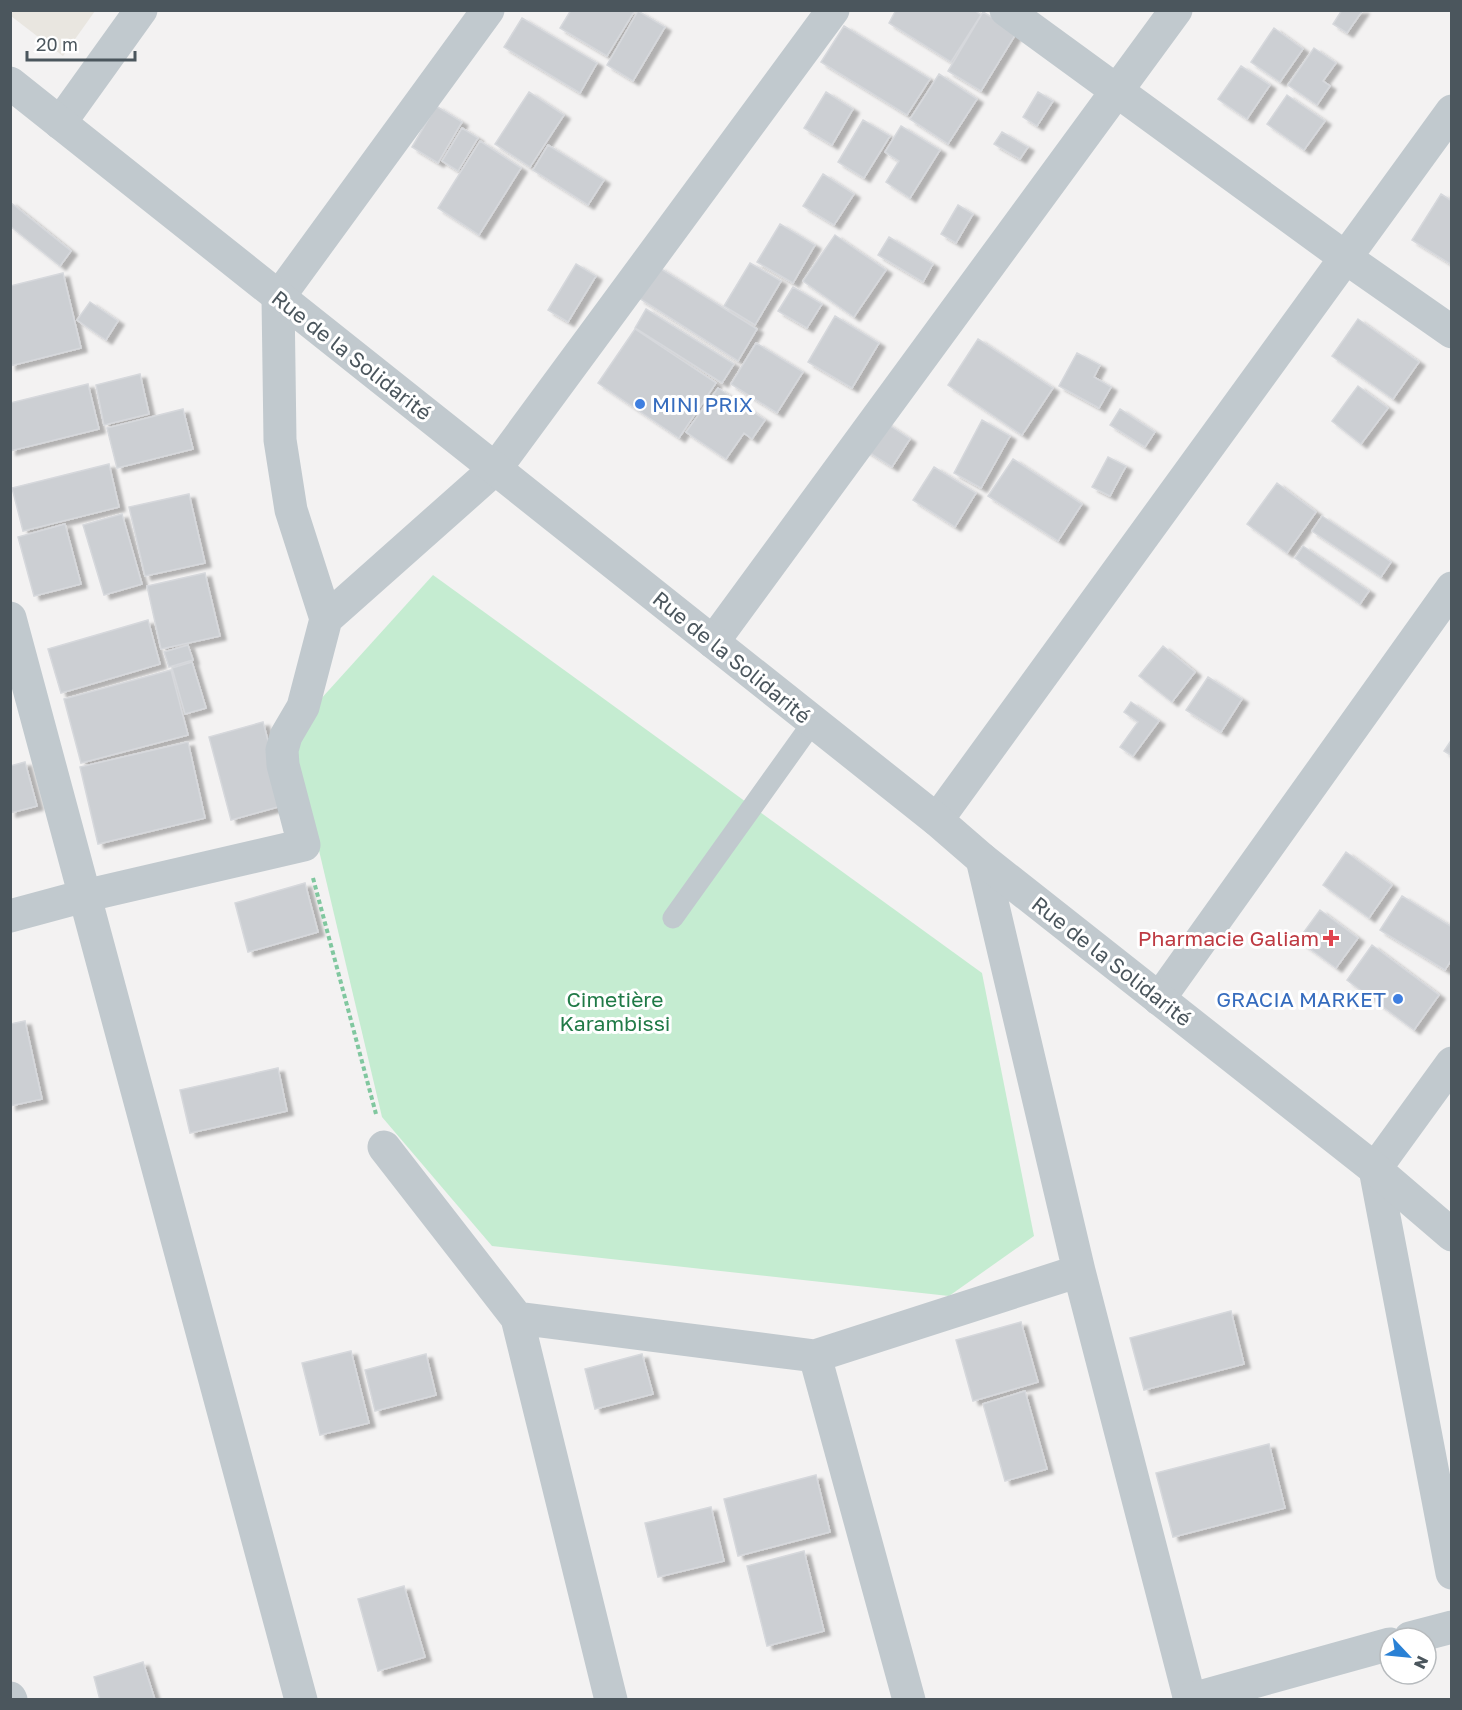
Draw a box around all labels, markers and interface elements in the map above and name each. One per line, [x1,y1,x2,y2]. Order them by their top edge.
scale bar [27,24,135,62]
text: 20 m [36,33,78,55]
street label: Rue de la Solidarité [267,284,437,426]
place label: MINI PRIX [652,391,753,417]
marker: MINI PRIX [633,397,647,411]
street label: Rue de la Solidarité [648,585,816,729]
street label: Rue de la Solidarité [1027,890,1197,1032]
place label: Pharmacie Galiam [1138,925,1319,951]
marker: Pharmacie Galiam [1324,931,1338,945]
park label: Cimetière Karambissi [559,986,671,1036]
place label: GRACIA MARKET [1216,986,1386,1012]
marker: GRACIA MARKET [1391,992,1405,1006]
north arrow [1378,1626,1438,1686]
text: N [1410,1653,1433,1672]

